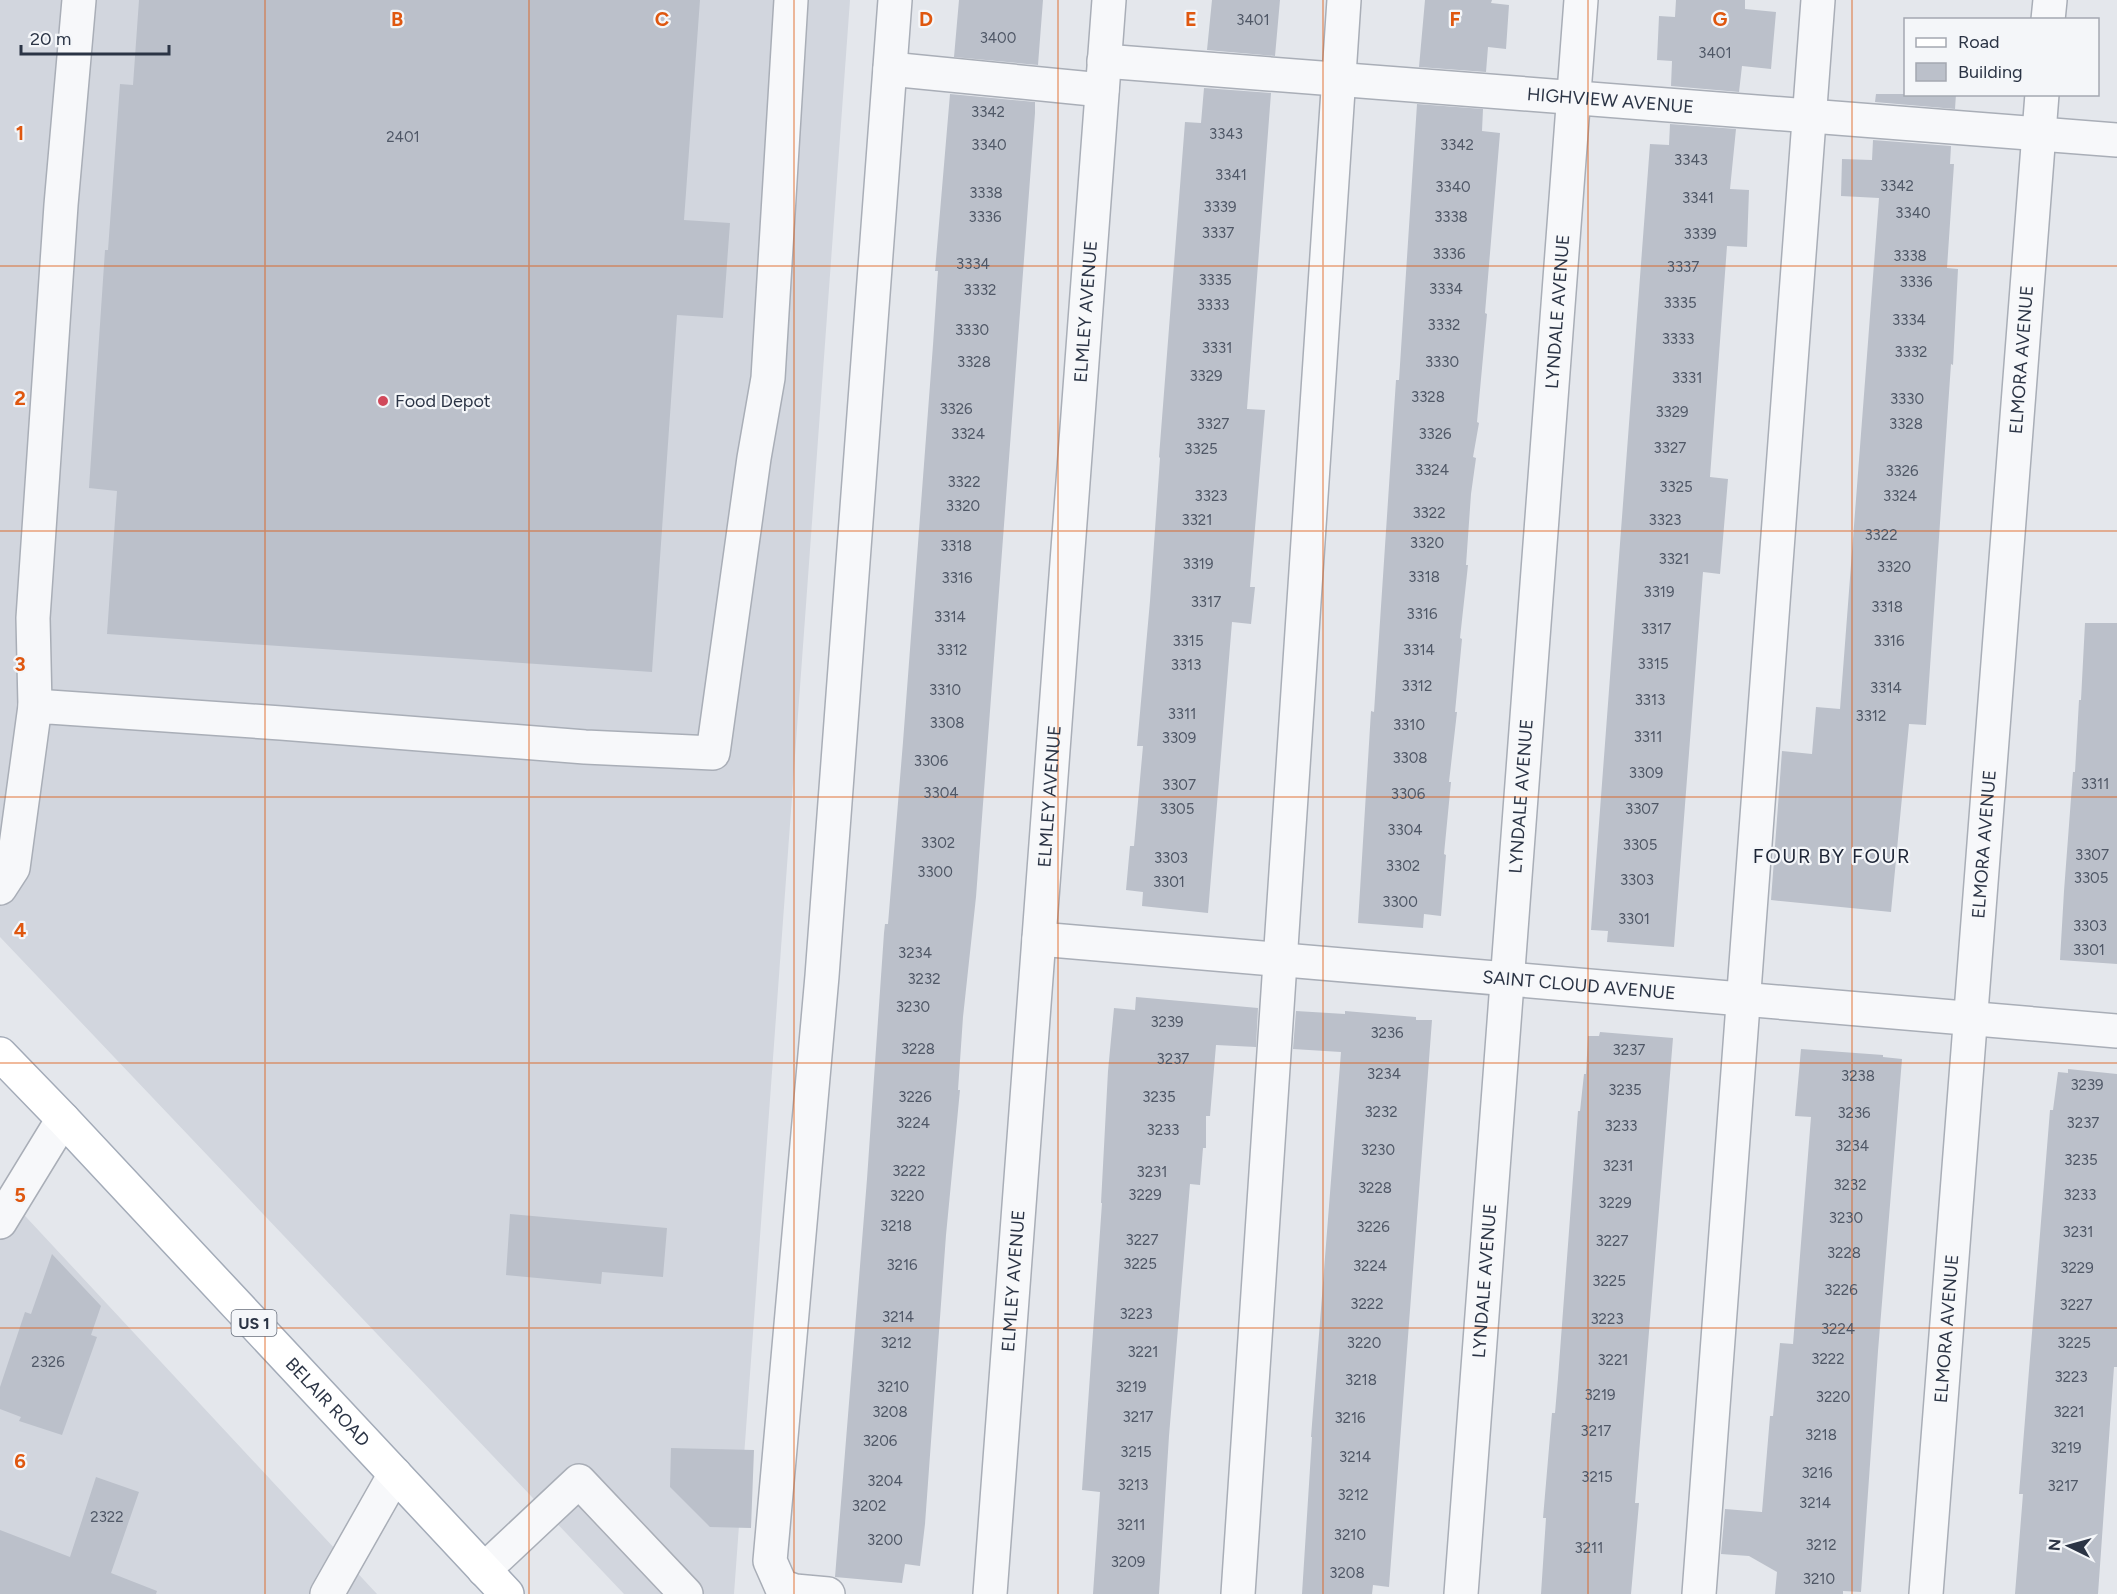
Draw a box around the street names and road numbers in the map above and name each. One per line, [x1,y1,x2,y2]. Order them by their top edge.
street label: HIGHVIEW AVENUE [1526,83,1695,118]
street label: LYNDALE AVENUE [1541,234,1574,390]
street label: ELMLEY AVENUE [1069,240,1102,383]
street label: ELMORA AVENUE [2005,285,2038,435]
street label: LYNDALE AVENUE [1504,718,1538,874]
street label: ELMLEY AVENUE [1033,724,1066,868]
street label: ELMORA AVENUE [1967,769,2001,919]
street label: SAINT CLOUD AVENUE [1481,966,1677,1004]
street label: LYNDALE AVENUE [1468,1203,1501,1359]
street label: ELMLEY AVENUE [997,1209,1030,1353]
street label: ELMORA AVENUE [1930,1254,1963,1404]
road number: US 1 [232,1310,276,1336]
street label: BELAIR ROAD [281,1353,374,1451]

